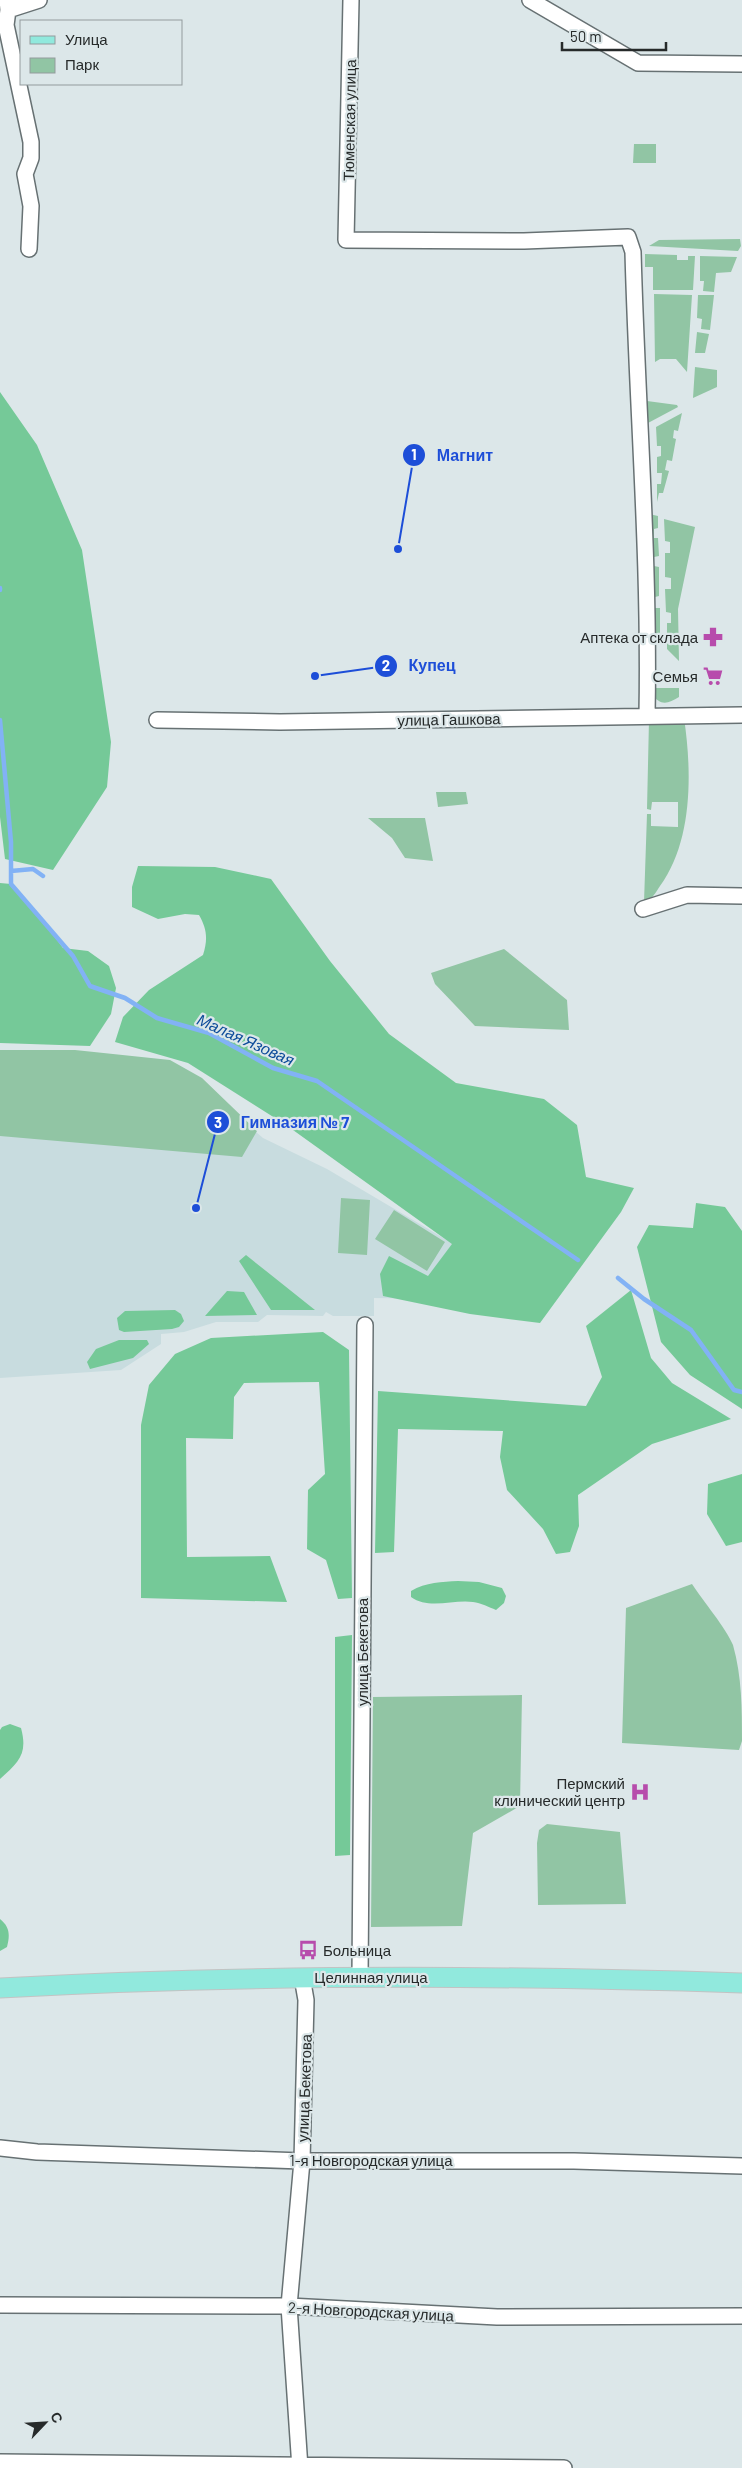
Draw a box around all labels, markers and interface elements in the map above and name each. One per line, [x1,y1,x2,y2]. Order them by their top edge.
legend [20,20,182,85]
scale bar [562,20,666,52]
text: 50 m [570,27,602,45]
text: Улица [65,30,108,48]
text: Парк [65,55,99,73]
street label: Тюменская улица [339,58,359,181]
callout: Магнит [401,440,503,471]
text: 1 [411,445,417,463]
text: Магнит [437,445,493,464]
pharmacy icon: Аптека от склада [702,626,724,648]
place label: Аптека от склада [580,628,699,646]
callout: Купец [374,650,466,681]
text: Купец [408,655,456,674]
text: 2 [382,656,390,674]
supermarket icon: Семья [702,665,724,687]
place label: Семья [653,667,698,685]
street label: улица Гашкова [397,709,501,729]
water label: Малая Язовая [194,1009,298,1069]
callout: Гимназия № 7 [206,1107,359,1138]
text: Гимназия № 7 [241,1112,349,1131]
text: 3 [214,1113,222,1131]
street label: улица Бекетова [353,1597,371,1706]
place label: Пермский клинический центр [494,1774,625,1809]
hospital icon: Пермский клинический центр [629,1781,651,1803]
bus stop icon: Больница [297,1939,319,1961]
place label: Больница [323,1941,392,1959]
street label: Целинная улица [314,1968,428,1986]
street label: улица Бекетова [293,2033,315,2142]
street label: 1-я Новгородская улица [289,2151,453,2169]
street label: 2-я Новгородская улица [288,2298,455,2324]
north arrow [20,2398,70,2448]
text: С [47,2409,67,2425]

